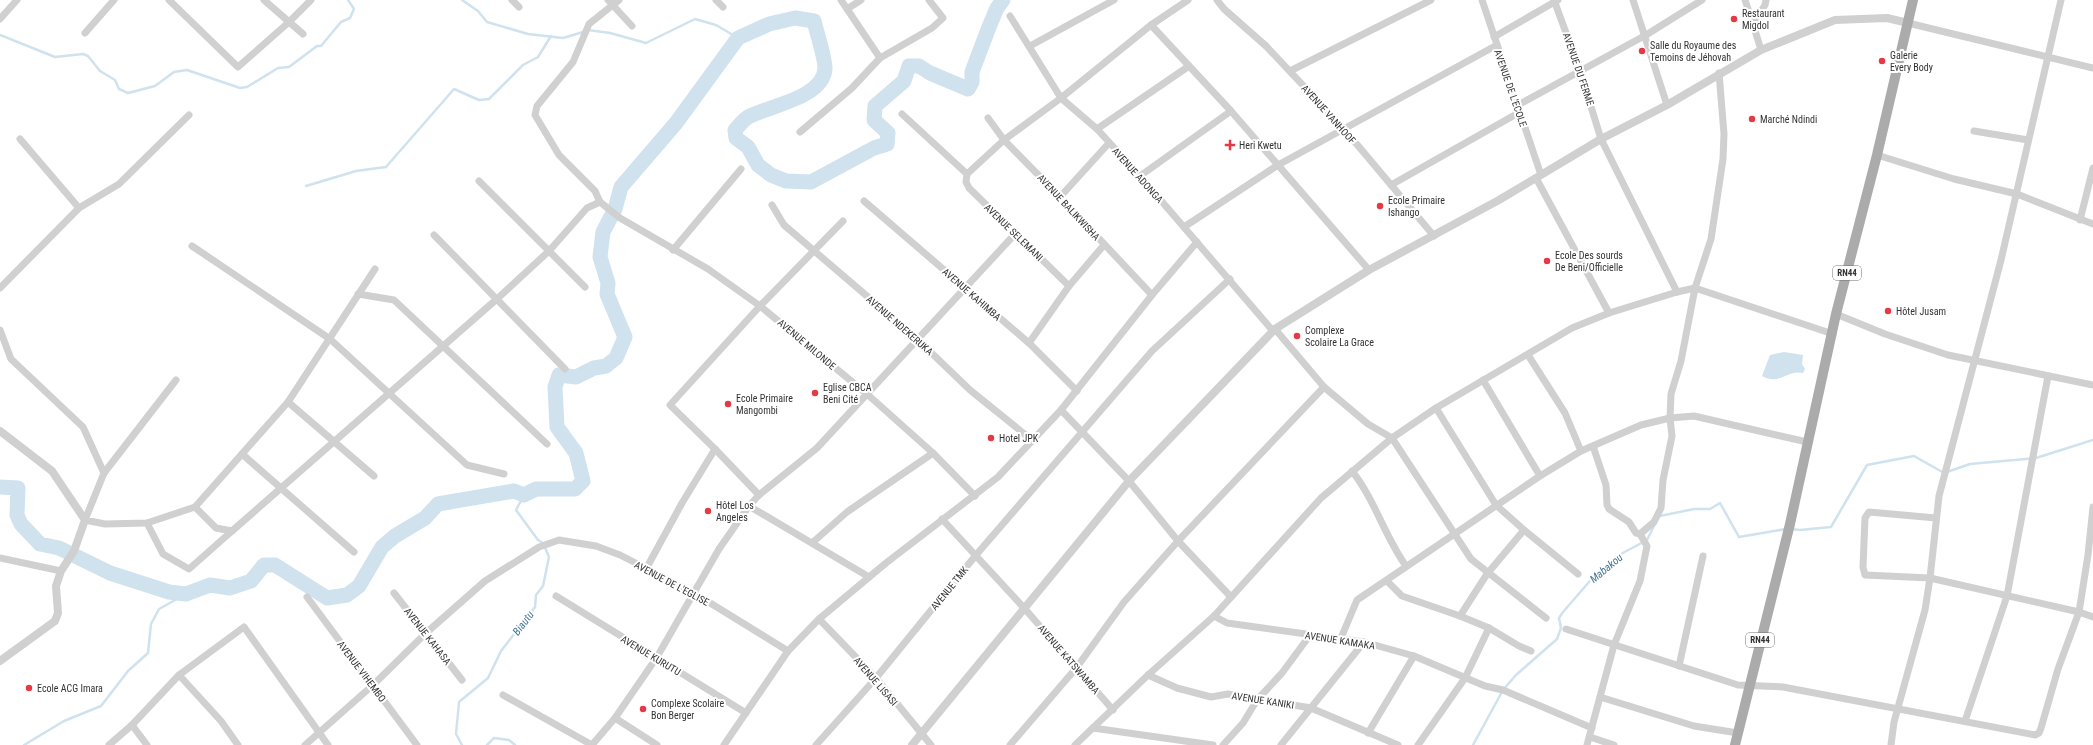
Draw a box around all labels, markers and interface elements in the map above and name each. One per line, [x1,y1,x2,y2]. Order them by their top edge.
place label: Restaurant Migdol [1742,8,1785,31]
marker: Restaurant Migdol [1729,14,1739,24]
street label: AVENUE DU FERME [1561,31,1596,107]
place label: Salle du Royaume des Temoins de Jéhovah [1650,40,1737,63]
marker: Salle du Royaume des Temoins de Jéhovah [1637,46,1647,56]
street label: AVENUE DE L'ECOLE [1492,48,1529,128]
place label: Galerie Every Body [1890,50,1933,73]
marker: Galerie Every Body [1877,56,1887,66]
street label: AVENUE VANHOOF [1299,83,1358,146]
marker: Marché Ndindi [1747,114,1757,124]
place label: Marché Ndindi [1760,114,1817,125]
marker: Heri Kwetu [1224,139,1236,151]
place label: Heri Kwetu [1239,140,1282,151]
street label: AVENUE ADONGA [1110,146,1165,205]
street label: AVENUE BALIKWISHA [1035,172,1102,243]
place label: Ecole Primaire Ishango [1388,195,1445,218]
marker: Ecole Primaire Ishango [1375,201,1385,211]
street label: AVENUE SELEMANI [982,202,1045,263]
place label: Ecole Des sourds De Beni/Officielle [1555,250,1623,273]
marker: Ecole Des sourds De Beni/Officielle [1542,256,1552,266]
street label: AVENUE KAHIMBA [940,266,1003,323]
road number: RN44 [1833,266,1861,280]
street label: AVENUE NDEKERUKA [864,294,935,357]
marker: Hôtel Jusam [1883,306,1893,316]
place label: Hôtel Jusam [1896,306,1946,317]
street label: AVENUE MILONDE [775,317,838,372]
place label: Complexe Scolaire La Grace [1305,325,1374,348]
marker: Complexe Scolaire La Grace [1292,331,1302,341]
place label: Eglise CBCA Beni Cité [823,382,872,405]
marker: Eglise CBCA Beni Cité [810,388,820,398]
place label: Ecole Primaire Mangombi [736,393,793,416]
marker: Ecole Primaire Mangombi [723,399,733,409]
marker: Hotel JPK [986,433,996,443]
place label: Hotel JPK [999,433,1039,444]
place label: Hôtel Los Angeles [716,500,754,523]
marker: Hôtel Los Angeles [703,506,713,516]
water label: Mabakou [1587,551,1625,586]
street label: AVENUE DE L'EGLISE [633,559,711,608]
street label: AVENUE TMK [928,564,971,612]
street label: AVENUE KAHASA [402,606,453,667]
water label: Biautu [510,609,537,638]
street label: AVENUE KATSWAMBA [1036,623,1102,696]
street label: AVENUE KAMAKA [1304,630,1376,652]
street label: AVENUE KURUTU [619,633,683,678]
road number: RN44 [1746,633,1774,647]
street label: AVENUE VIHEMBO [335,639,388,704]
street label: AVENUE LISASI [851,655,900,708]
marker: Ecole ACG Imara [24,683,34,693]
place label: Ecole ACG Imara [37,683,103,694]
street label: AVENUE KANIKI [1231,690,1295,711]
place label: Complexe Scolaire Bon Berger [651,698,725,721]
marker: Complexe Scolaire Bon Berger [638,704,648,714]

